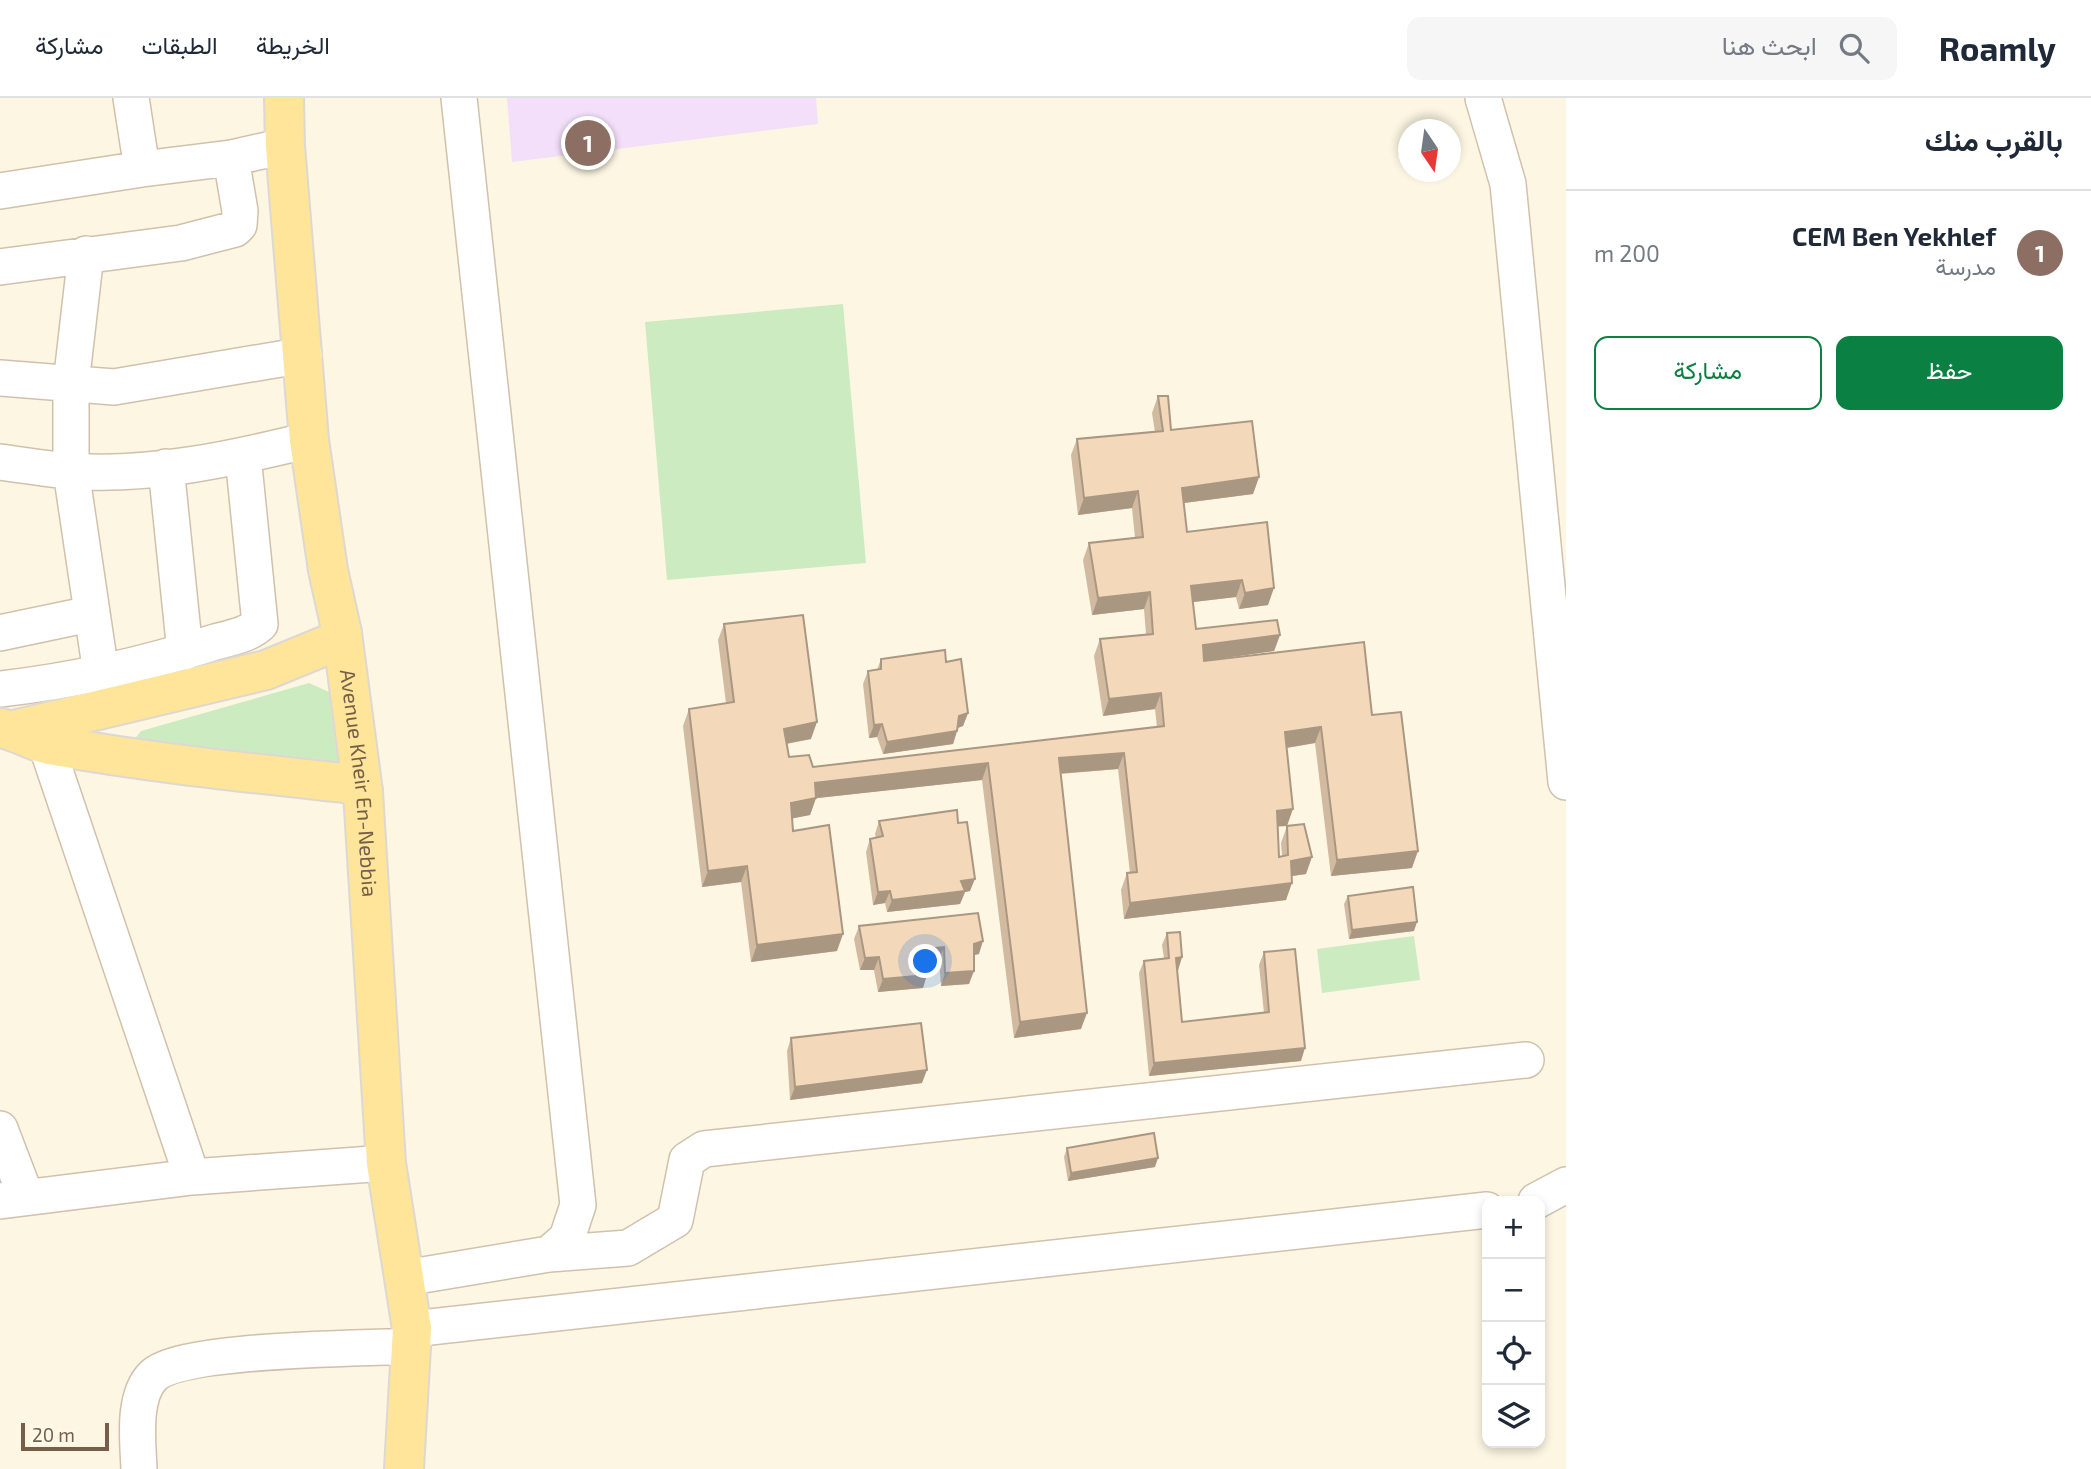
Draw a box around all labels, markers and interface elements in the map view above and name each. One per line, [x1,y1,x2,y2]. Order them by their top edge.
search box [1407,17,1897,80]
text: Roamly [1939,28,2056,68]
text: ابحث هنا [1722,29,1817,60]
icon: search [1835,29,1873,67]
text: مشاركة [35,30,103,59]
text: الطبقات [141,30,218,59]
text: الخريطة [256,30,330,59]
pin: 1 [565,117,611,169]
north arrow [1398,119,1461,182]
text: بالقرب منك [1925,121,2063,157]
text: CEM Ben Yekhlef [1792,220,1996,251]
text: 200 m [1594,239,1660,267]
text: 1 [2035,239,2045,267]
text: مدرسة [1935,252,1996,280]
button: مشاركة [1594,336,1822,410]
button: حفظ [1836,336,2063,410]
street label: Avenue Kheir En-Nebbia [336,667,383,898]
your location [908,944,942,978]
map controls [1482,1196,1545,1448]
button: + [1482,1196,1545,1259]
button: − [1482,1259,1545,1322]
button: locate [1482,1322,1545,1385]
button: layers [1482,1385,1545,1448]
scale bar [21,1420,108,1452]
text: 20 m [32,1423,75,1446]

